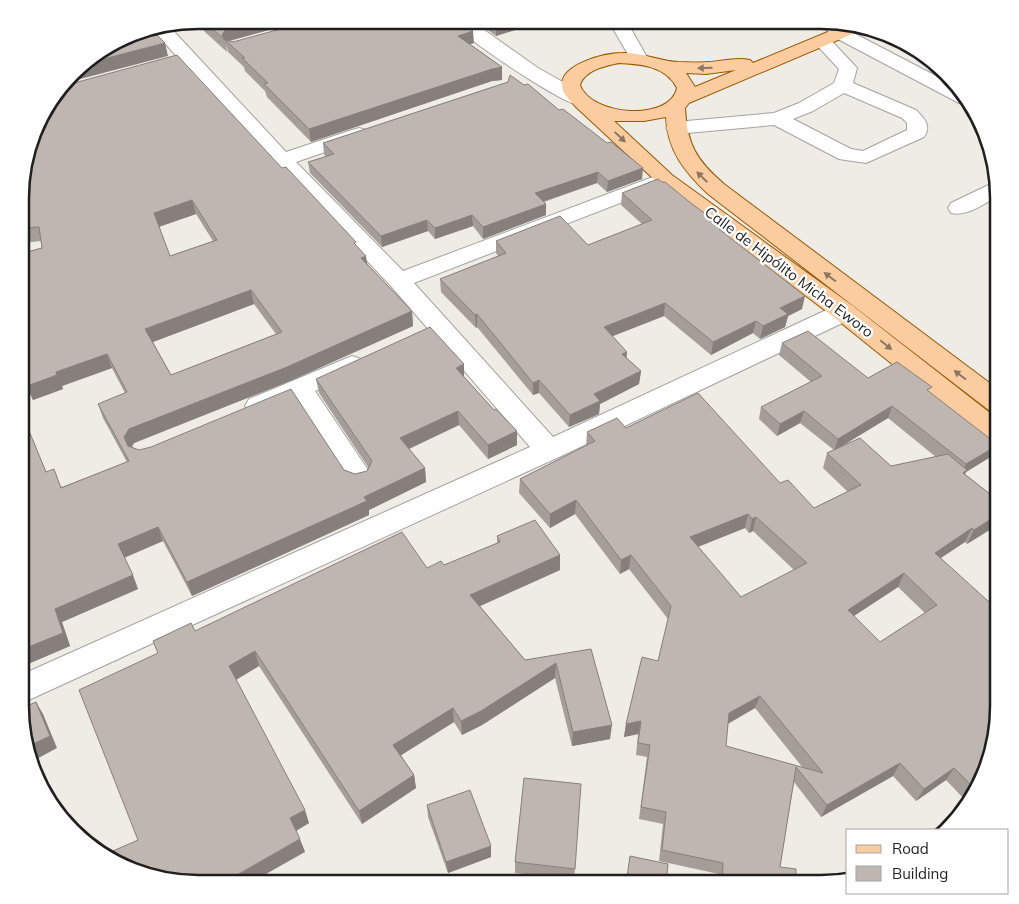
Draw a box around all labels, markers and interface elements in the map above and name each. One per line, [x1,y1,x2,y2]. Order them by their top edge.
one-way arrow [696,64,712,72]
one-way arrow [614,131,626,143]
one-way arrow [697,171,709,183]
street label: Calle de Hipólito Micha Eworo [701,202,877,341]
one-way arrow [824,271,837,282]
one-way arrow [879,340,892,351]
one-way arrow [953,370,967,380]
legend [846,829,1009,894]
text: Road [892,839,929,858]
text: Building [892,864,948,883]

